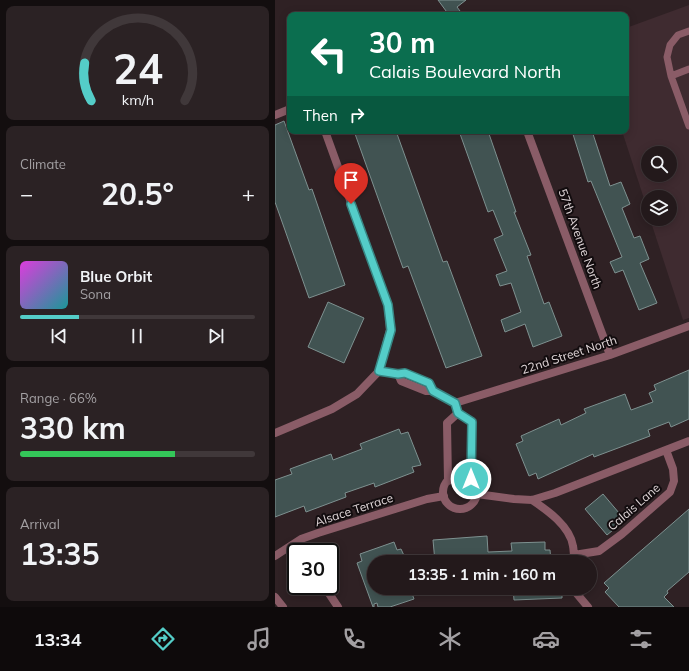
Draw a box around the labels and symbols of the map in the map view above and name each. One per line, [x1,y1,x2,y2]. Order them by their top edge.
pin [334,163,368,204]
street label: 57th Avenue North [555,187,606,291]
street label: 22nd Street North [519,332,619,377]
position arrow [450,458,492,500]
street label: Calais Lane [604,480,663,533]
street label: Alsace Terrace [313,490,395,529]
speed limit sign: 30 [287,543,339,595]

